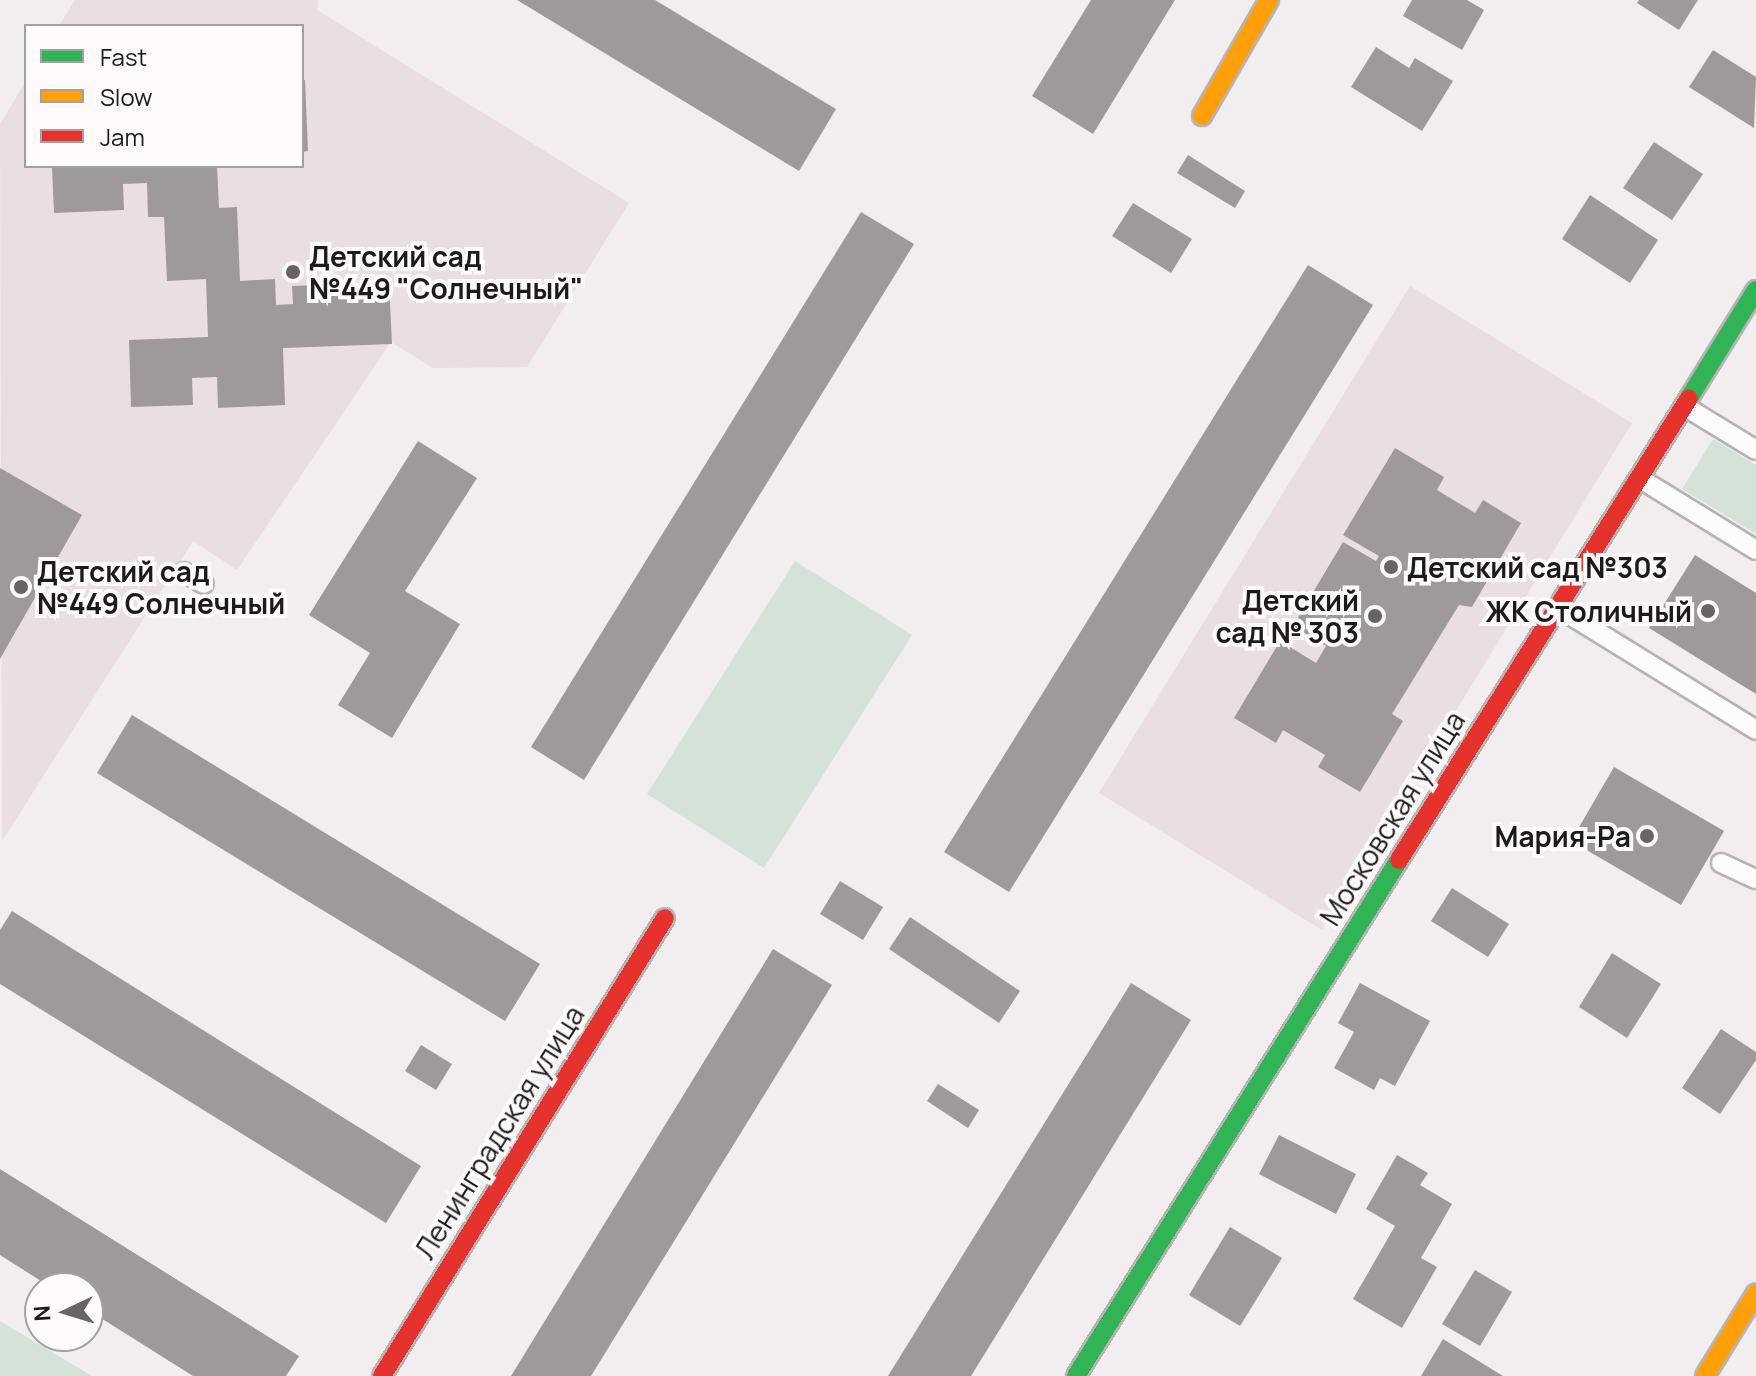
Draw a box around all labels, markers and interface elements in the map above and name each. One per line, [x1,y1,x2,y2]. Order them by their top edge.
legend [24,24,304,168]
text: Fast [100,40,147,73]
text: Slow [100,80,153,113]
text: Jam [100,120,145,153]
place label: Детский сад №449 "Солнечный" [309,239,583,305]
marker: Детский сад №449 "Солнечный" [284,263,302,281]
place label: Детский сад №303 [1407,550,1668,584]
place label: Детский сад №449 Солнечный [37,554,285,620]
marker: Детский сад №303 [1382,558,1400,576]
marker: Детский сад №449 Солнечный [12,578,30,596]
place label: Детский сад № 303 [1215,583,1359,649]
place label: ЖК Столичный [1485,594,1692,628]
marker: ЖК Столичный [1699,602,1717,620]
marker: Детский сад № 303 [1366,607,1384,625]
street label: Московская улица [1313,705,1471,931]
place label: Мария-Ра [1495,819,1631,853]
marker: Мария-Ра [1638,827,1656,845]
street label: Ленинградская улица [407,999,591,1265]
north arrow [24,1272,104,1352]
text: N [27,1305,58,1322]

